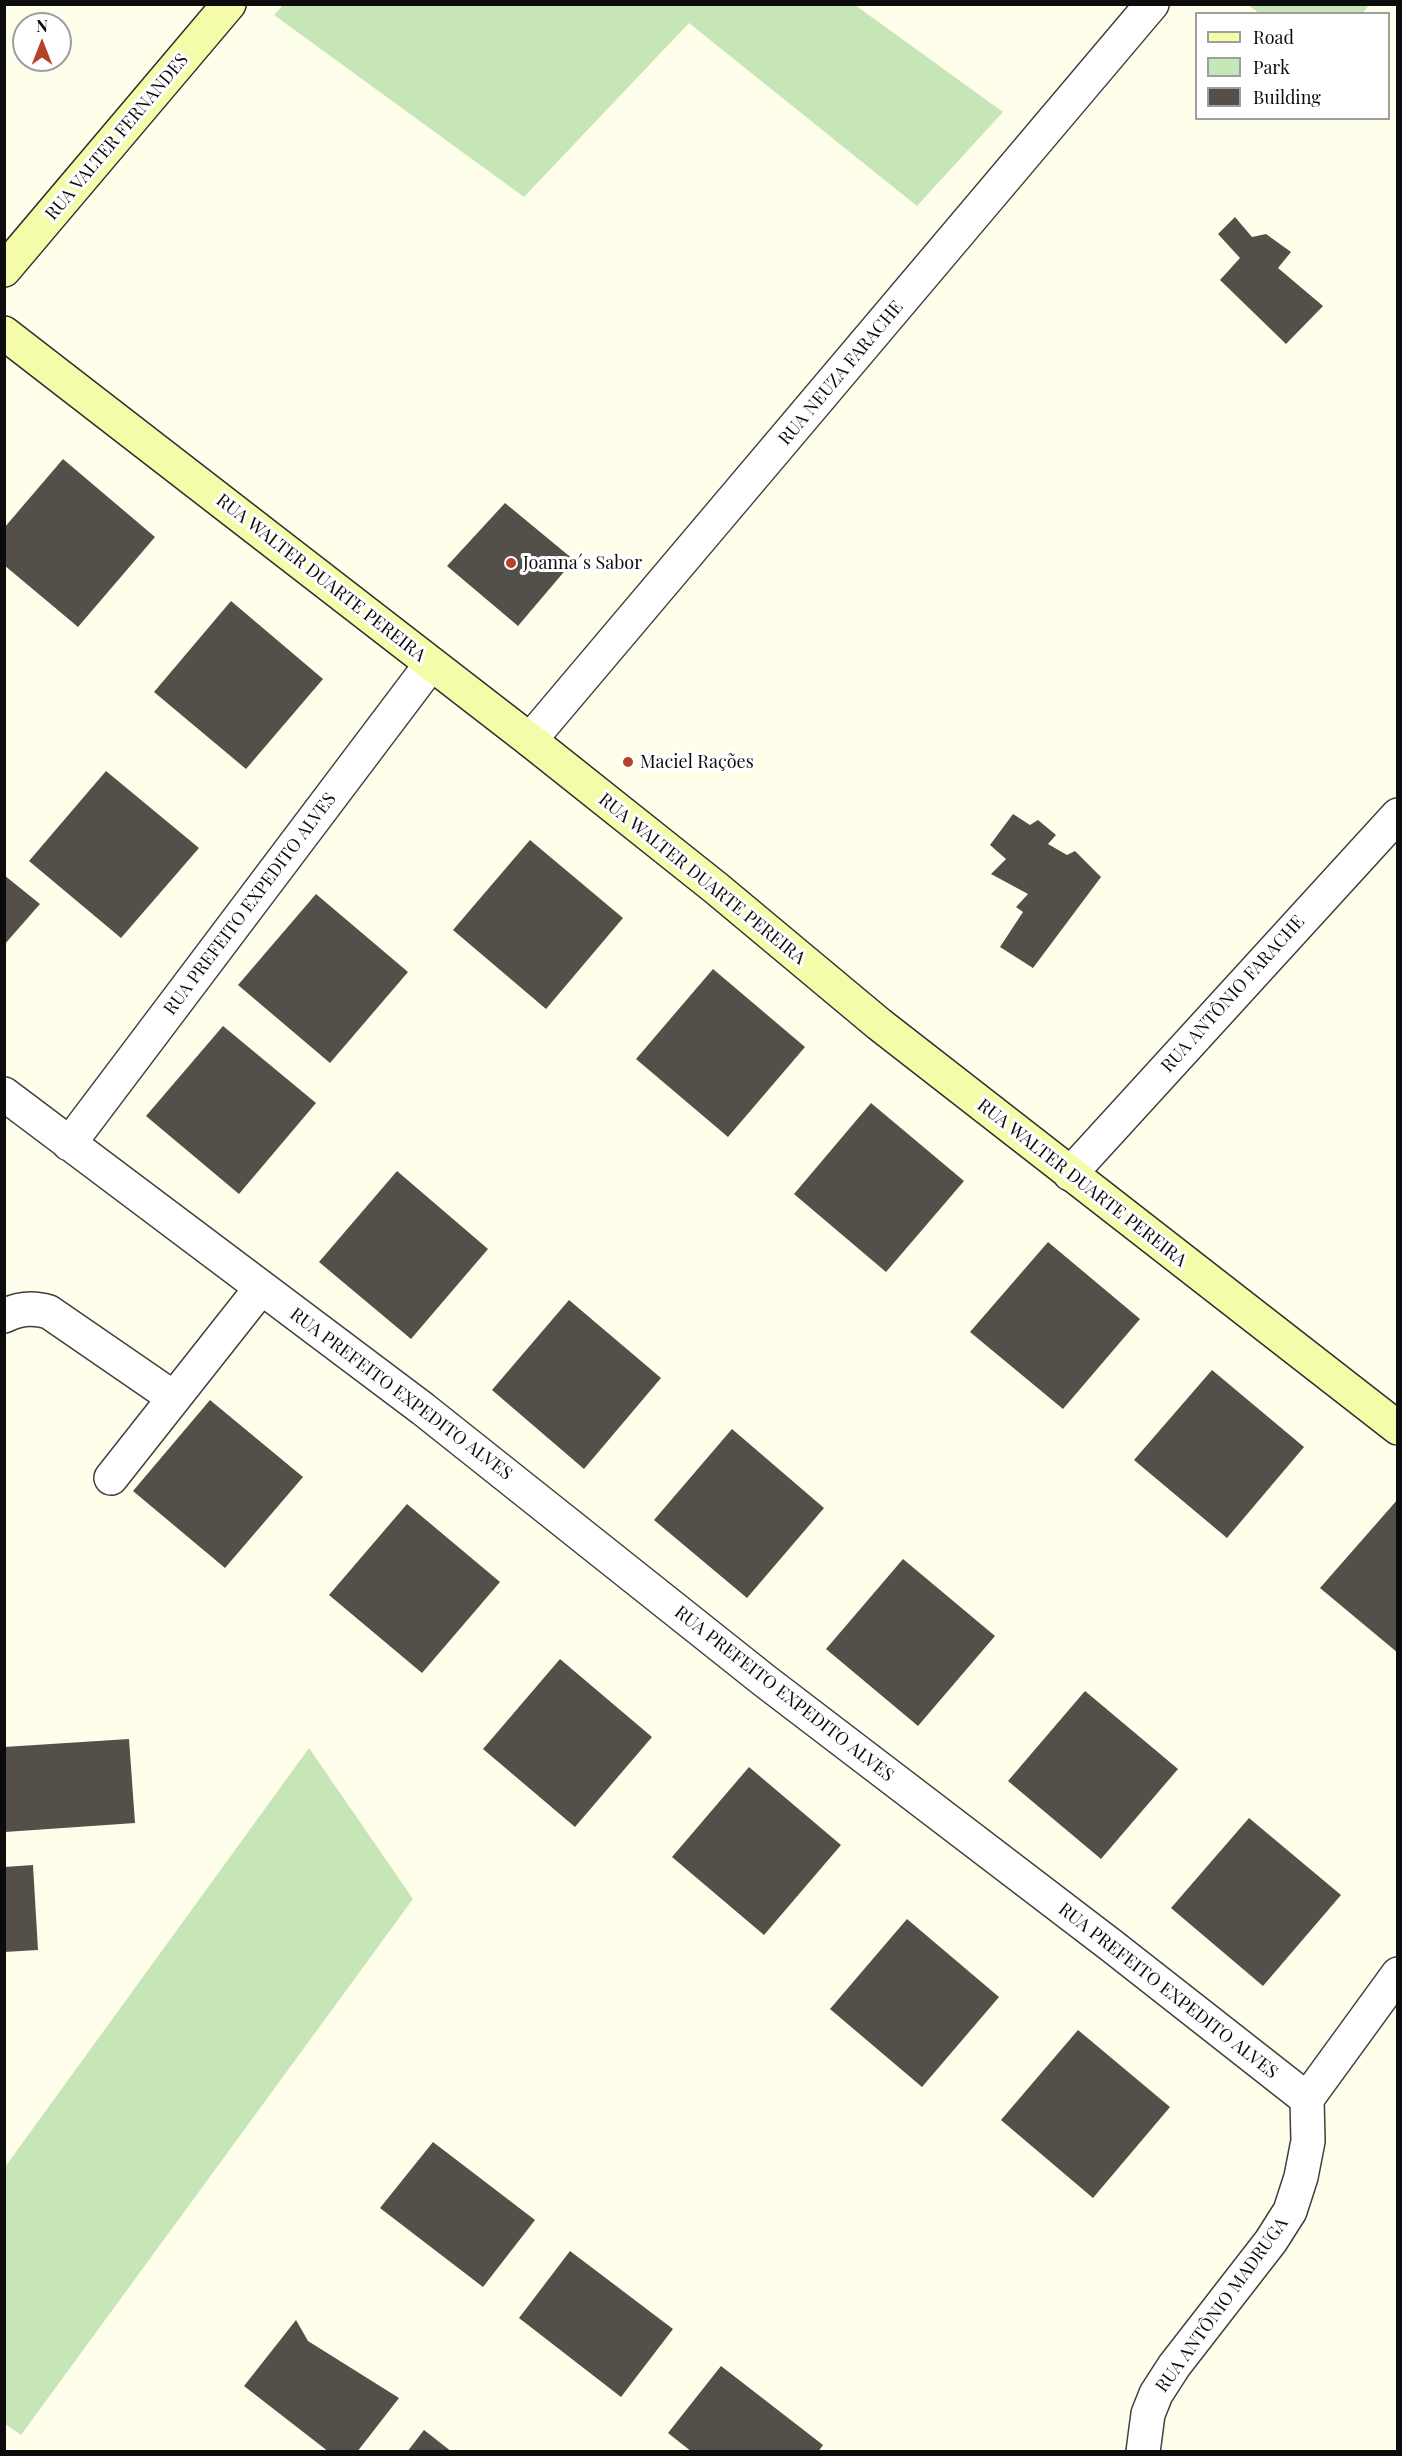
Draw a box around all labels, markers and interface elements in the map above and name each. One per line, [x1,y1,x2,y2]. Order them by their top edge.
north arrow [12,12,72,72]
legend [1195,12,1390,120]
text: N [36,15,48,36]
text: Road [1253,25,1294,49]
street label: RUA VALTER FERNANDES [41,49,193,225]
text: Park [1253,55,1290,79]
text: Building [1253,85,1321,109]
street label: RUA NEUZA FARACHE [774,296,908,450]
street label: RUA WALTER DUARTE PEREIRA [212,489,430,667]
place label: Joanna´s Sabor [523,552,642,574]
marker: Joanna´s Sabor [504,556,518,570]
place label: Maciel Rações [640,751,754,773]
marker: Maciel Rações [621,755,635,769]
street label: RUA PREFEITO EXPEDITO ALVES [159,789,341,1019]
street label: RUA WALTER DUARTE PEREIRA [594,789,810,969]
street label: RUA ANTÔNIO FARACHE [1157,911,1309,1077]
street label: RUA WALTER DUARTE PEREIRA [973,1094,1191,1272]
street label: RUA PREFEITO EXPEDITO ALVES [286,1303,516,1485]
street label: RUA PREFEITO EXPEDITO ALVES [670,1602,898,1786]
street label: RUA PREFEITO EXPEDITO ALVES [1054,1899,1282,2083]
street label: RUA ANTÔNIO MADRUGA [1151,2213,1293,2397]

